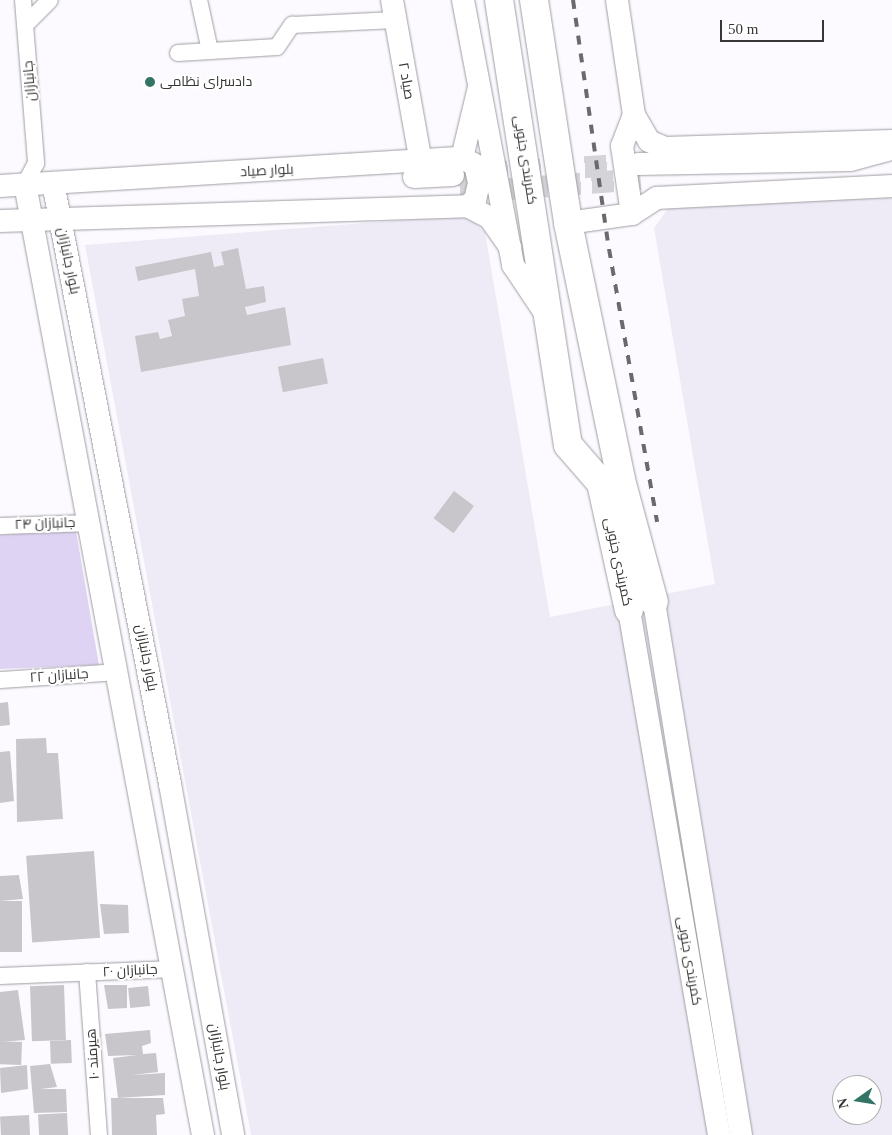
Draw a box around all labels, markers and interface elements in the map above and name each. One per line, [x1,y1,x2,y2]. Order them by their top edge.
scale bar [722,10,826,42]
text: 50 m [728,21,758,37]
street label: جانبازان [20,60,40,102]
street label: صیاد ۲ [394,61,418,101]
place label: دادسرای نظامی [160,74,252,90]
marker: دادسرای نظامی [144,76,156,88]
street label: کمربندی جنوبی [510,114,540,206]
street label: بلوار صیاد [240,161,294,181]
street label: بلوار جانبازان [53,226,83,296]
street label: جانبازان ۲۴ [14,515,76,533]
street label: کمربندی جنوبی [600,516,636,608]
street label: بلوار جانبازان [131,623,161,693]
street label: جانبازان ۲۲ [29,666,89,686]
street label: کمربندی جنوبی [673,915,705,1007]
street label: جانبازان ۲۰ [102,961,158,981]
street label: بلوار جانبازان [205,1022,233,1092]
street label: هیرمند ۱۰ [83,1028,103,1080]
north arrow [832,1075,882,1125]
text: N [834,1097,851,1110]

